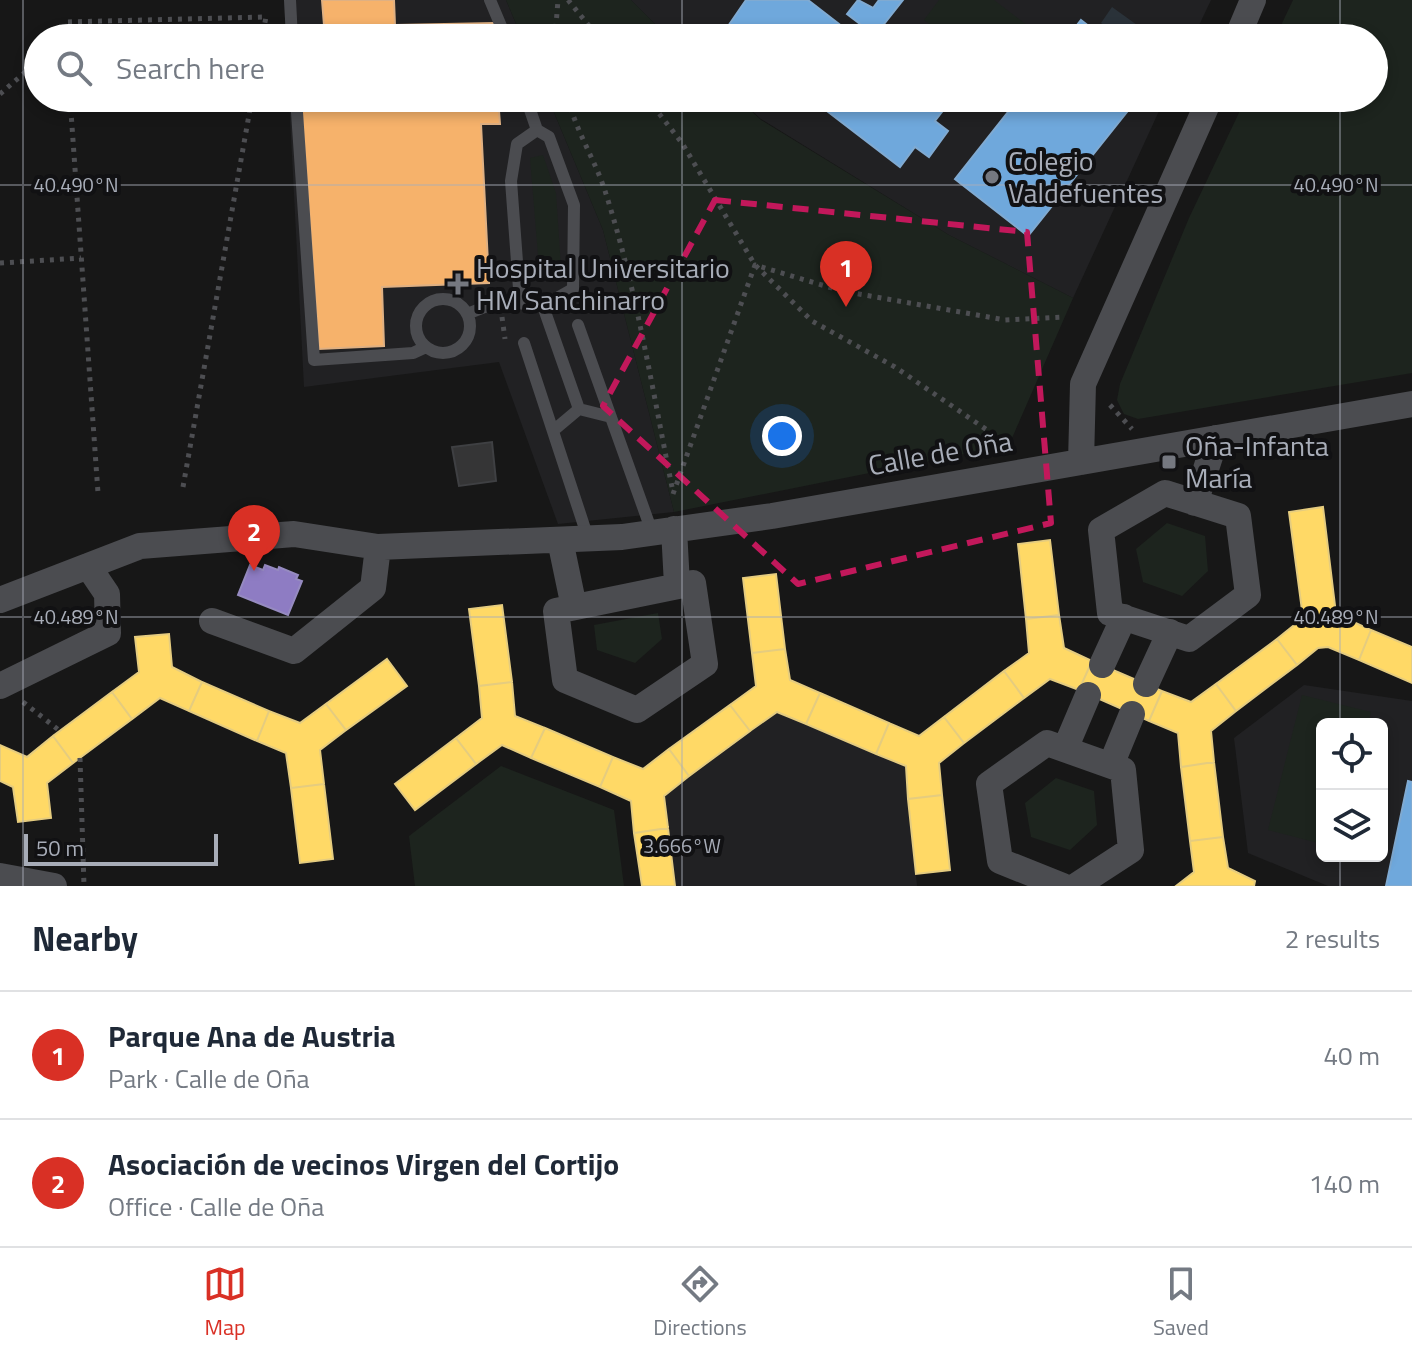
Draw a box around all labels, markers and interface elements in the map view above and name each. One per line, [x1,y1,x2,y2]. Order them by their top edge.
search box [24,24,1388,112]
text: Search here [116,45,265,91]
icon: search [52,46,96,90]
place label: Colegio Valdefuentes [1008,139,1163,214]
marker: Colegio Valdefuentes [983,168,1001,186]
text: 40.490°N [33,169,119,200]
text: 40.490°N [1293,169,1379,200]
pin: 1 [820,241,872,307]
place label: Hospital Universitario HM Sanchinarro [476,246,730,321]
marker: Hospital Universitario HM Sanchinarro [447,273,469,295]
your location [762,416,802,456]
street label: Calle de Oña [865,419,1015,486]
place label: Oña-Infanta María [1185,424,1329,499]
marker: Oña-Infanta María [1160,453,1178,471]
pin: 2 [228,505,280,571]
text: 40.489°N [33,601,119,632]
text: 40.489°N [1293,601,1379,632]
map controls [1316,718,1388,862]
button: locate [1316,718,1388,790]
button: layers [1316,790,1388,862]
scale bar [24,830,218,866]
text: 3.666°W [643,830,721,861]
text: 50 m [36,831,84,865]
text: Nearby [32,912,138,964]
text: 2 results [1285,919,1380,958]
text: Parque Ana de Austria [108,1013,396,1059]
text: 1 [51,1036,65,1075]
text: 40 m [1323,1036,1380,1075]
text: Park · Calle de Oña [108,1059,310,1098]
text: Asociación de vecinos Virgen del Cortijo [108,1141,619,1187]
text: 2 [51,1164,65,1203]
text: 140 m [1309,1164,1380,1203]
text: Office · Calle de Oña [108,1187,324,1226]
tab: Map [203,1262,247,1344]
tab: Directions [653,1262,747,1344]
tab: Saved [1153,1262,1209,1344]

